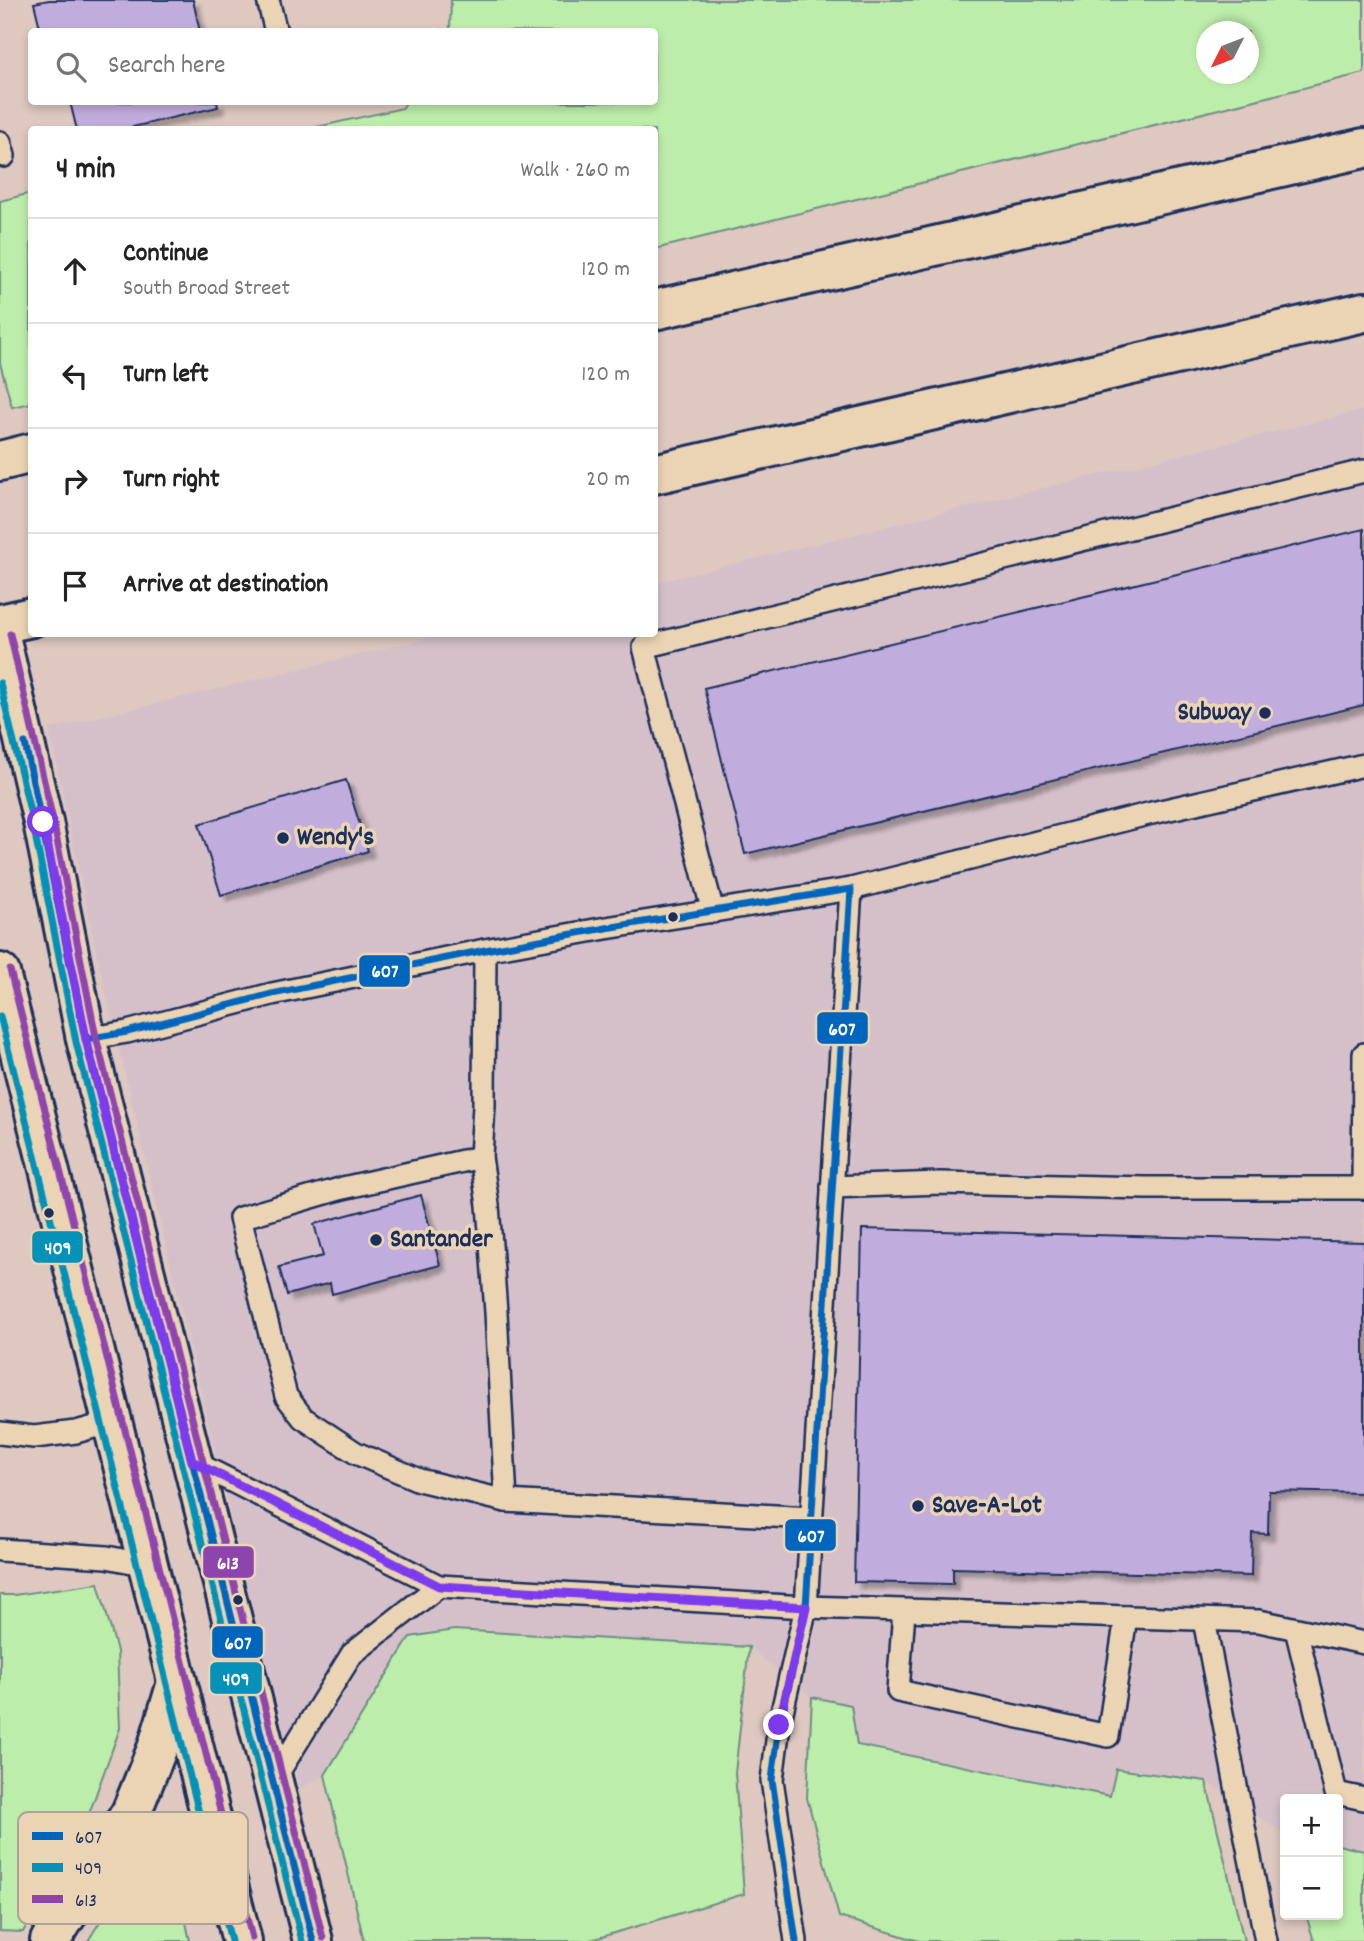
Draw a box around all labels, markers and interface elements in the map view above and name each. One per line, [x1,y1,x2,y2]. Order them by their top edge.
north arrow [1196,21,1259,84]
search box [28,28,658,105]
icon: search [52,48,90,86]
text: Search here [108,48,226,85]
text: 4 min [56,150,115,193]
text: Walk · 260 m [520,155,630,188]
text: Continue [123,236,208,273]
icon: ahead [56,252,94,290]
text: 120 m [581,254,630,287]
text: South Broad Street [123,273,290,306]
icon: left [56,357,94,395]
text: Turn left [123,357,209,394]
text: 120 m [581,359,630,392]
icon: right [56,462,94,500]
text: Turn right [123,462,220,499]
text: 20 m [586,464,630,497]
icon: arrive [56,567,94,605]
text: Arrive at destination [123,567,328,604]
place label: Subway [1178,695,1252,732]
marker: Subway [1257,705,1273,721]
route start [27,806,58,837]
place label: Wendy's [297,820,374,857]
marker: Wendy's [275,830,291,846]
unlabelled marker [666,910,680,924]
line badge: 607 [358,954,411,988]
text: 607 [372,960,398,987]
line badge: 607 [816,1011,869,1045]
text: 607 [829,1018,855,1045]
unlabelled marker [42,1206,56,1220]
place label: Santander [390,1222,493,1259]
line badge: 409 [31,1230,84,1264]
marker: Santander [368,1232,384,1248]
text: 409 [45,1237,71,1264]
place label: Save-A-Lot [932,1488,1042,1525]
marker: Save-A-Lot [910,1498,926,1514]
line badge: 607 [784,1518,837,1552]
text: 607 [798,1525,824,1552]
line badge: 613 [202,1545,255,1579]
text: 613 [217,1552,239,1579]
unlabelled marker [231,1593,245,1607]
line badge: 607 [211,1625,264,1659]
text: 607 [225,1632,251,1659]
line badge: 409 [209,1661,263,1695]
text: 409 [223,1668,249,1695]
route end [763,1709,794,1740]
map controls [1280,1794,1343,1920]
button: + [1280,1794,1343,1857]
legend [18,1812,248,1924]
text: 607 [75,1826,102,1853]
text: 409 [75,1857,102,1884]
button: − [1280,1857,1343,1920]
text: 613 [75,1889,97,1916]

